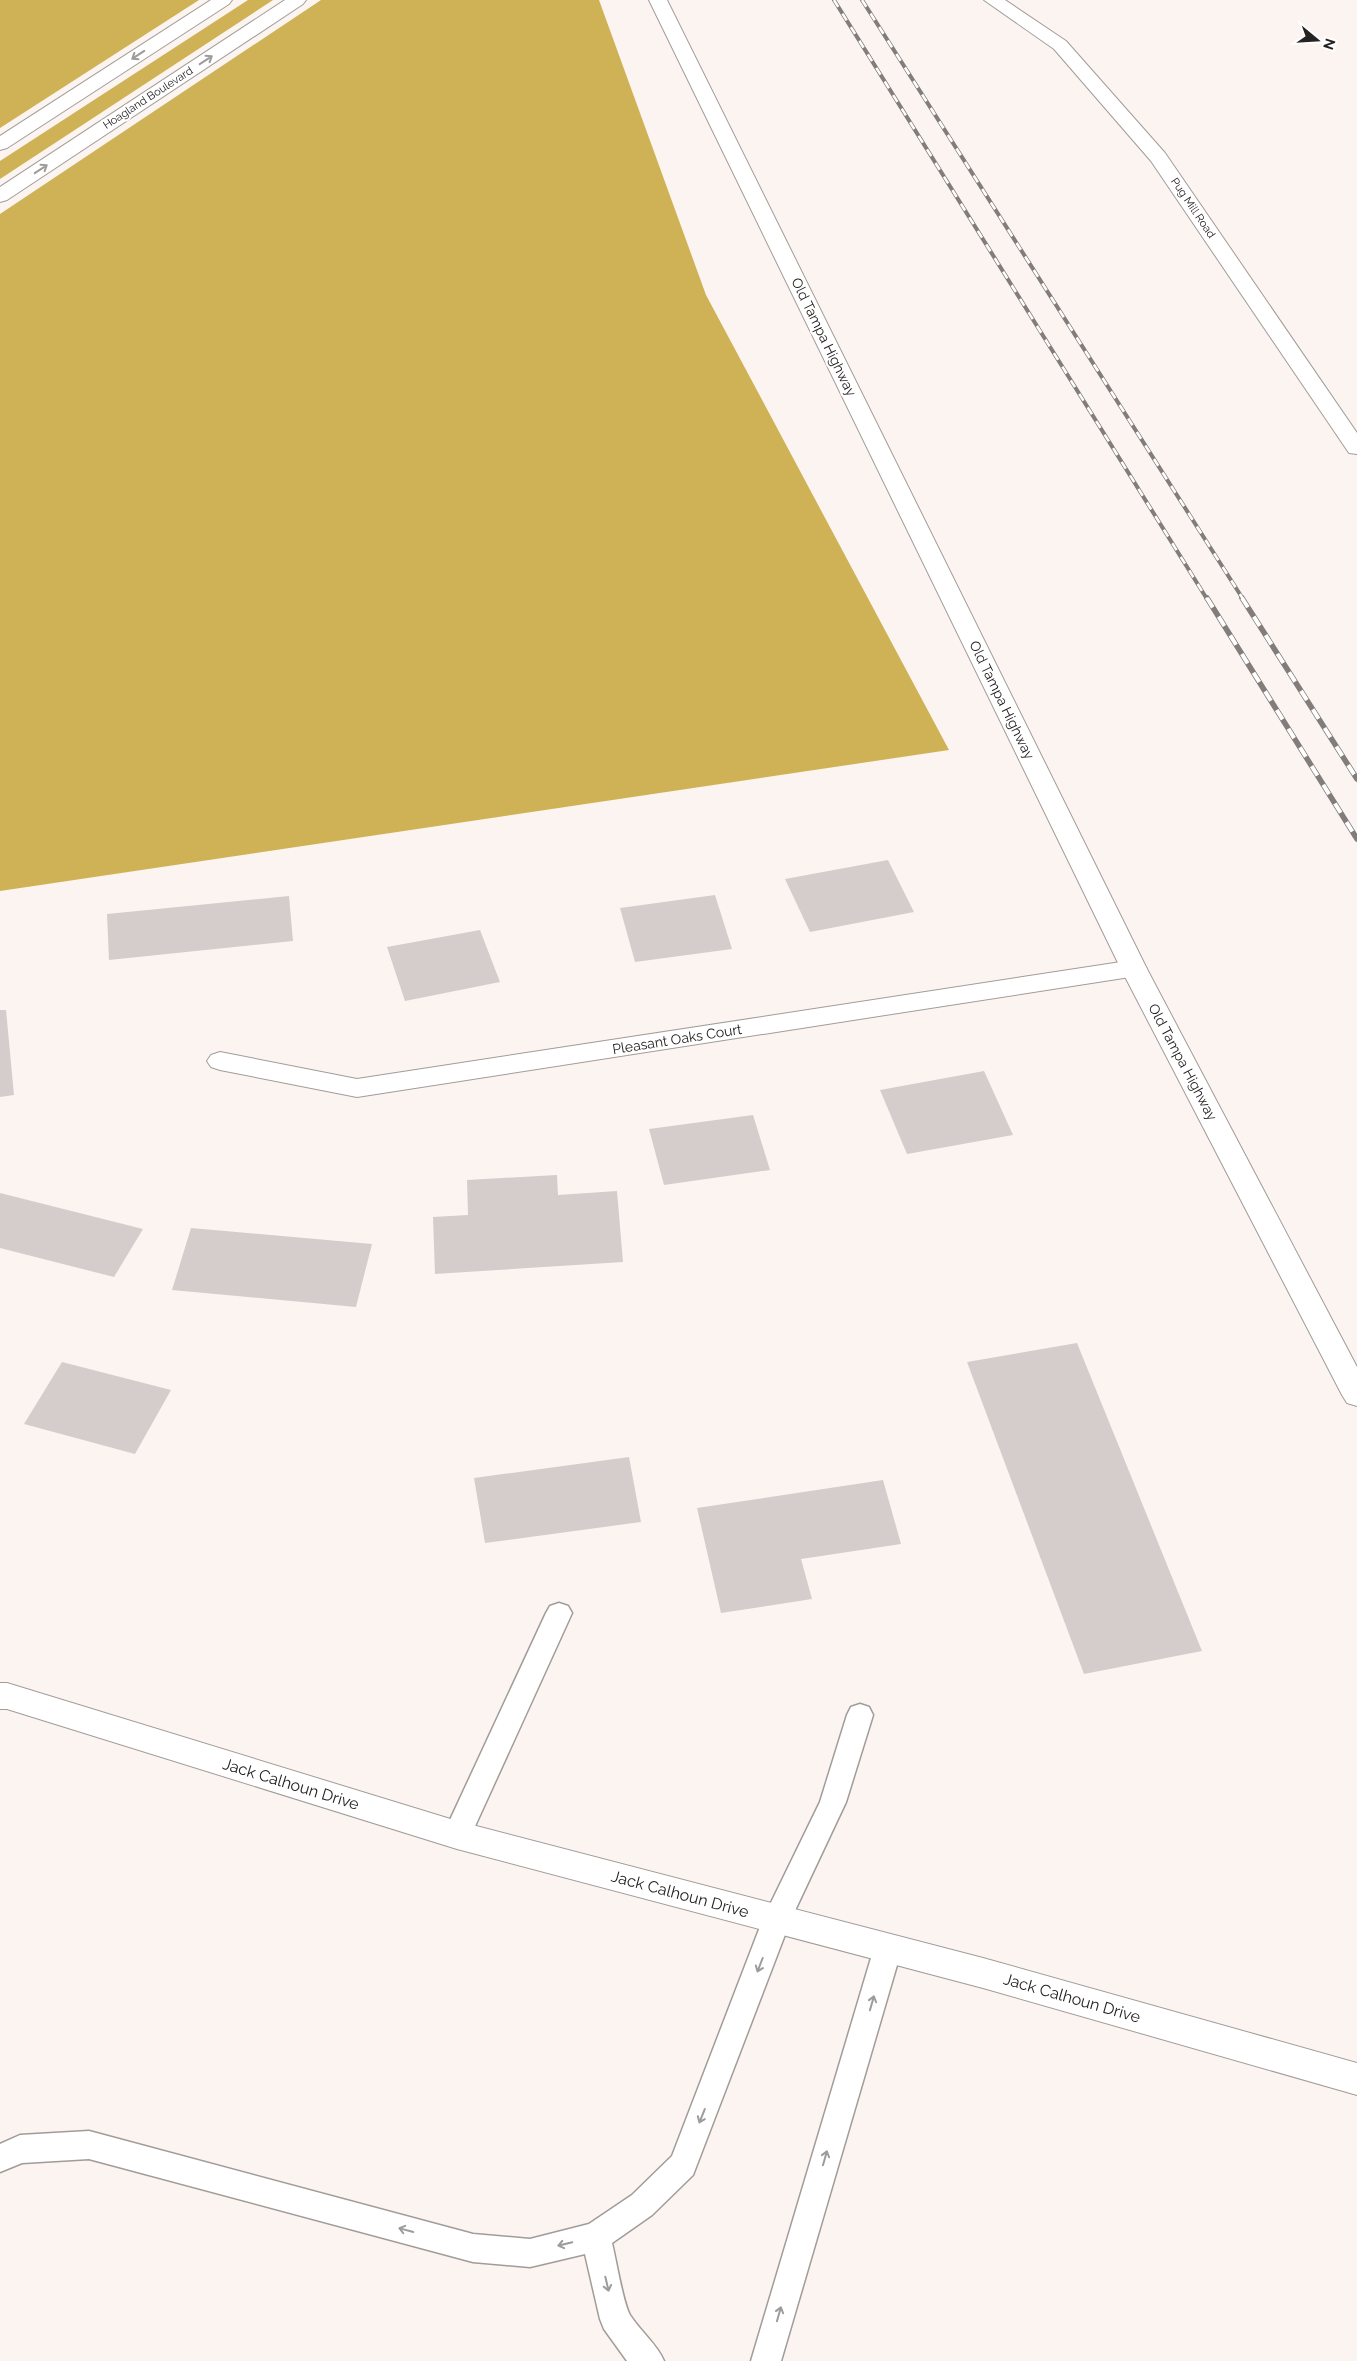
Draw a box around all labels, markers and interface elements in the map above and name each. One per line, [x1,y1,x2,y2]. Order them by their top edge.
north arrow [1292,15,1342,65]
text: N [1320,36,1339,52]
one-way arrow [132,50,146,60]
one-way arrow [198,55,212,65]
street label: Hoagland Boulevard [101,64,195,132]
one-way arrow [33,164,47,174]
street label: Pug Mill Road [1168,175,1218,241]
street label: Old Tampa Highway [788,275,860,399]
street label: Old Tampa Highway [966,638,1038,762]
street label: Old Tampa Highway [1145,1001,1221,1123]
street label: Pleasant Oaks Court [611,1021,743,1057]
street label: Jack Calhoun Drive [221,1754,361,1814]
street label: Jack Calhoun Drive [609,1866,751,1922]
one-way arrow [755,1957,764,1972]
street label: Jack Calhoun Drive [1001,1969,1143,2027]
one-way arrow [867,1995,877,2011]
one-way arrow [697,2108,706,2124]
one-way arrow [821,2151,831,2167]
one-way arrow [398,2224,414,2234]
one-way arrow [557,2240,573,2249]
one-way arrow [603,2276,612,2292]
one-way arrow [775,2307,785,2323]

